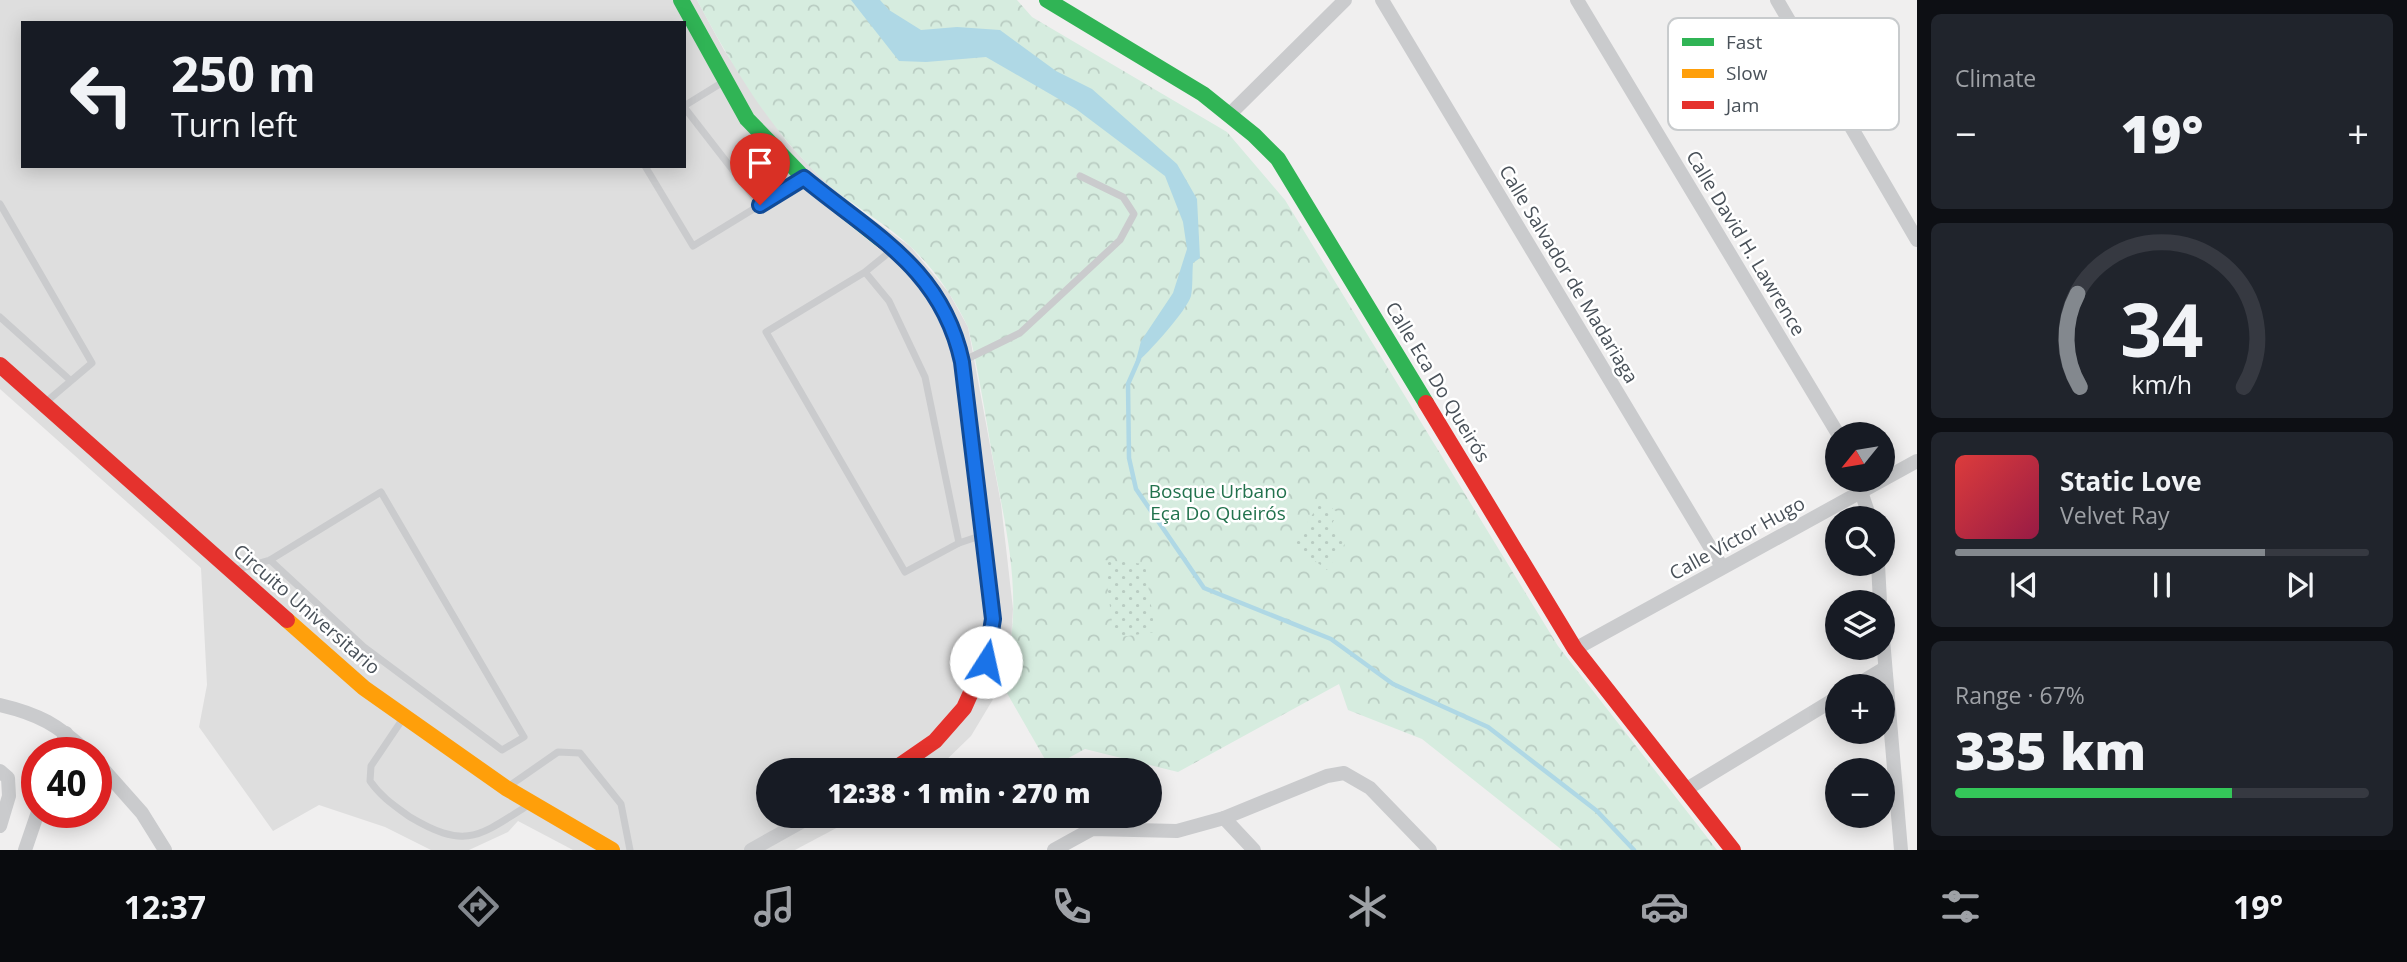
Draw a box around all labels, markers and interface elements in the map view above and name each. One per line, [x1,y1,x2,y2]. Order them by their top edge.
legend [1668,18,1899,130]
text: Fast [1726,29,1762,55]
text: 250 m [171,40,316,106]
icon: left [56,49,147,140]
text: Slow [1726,60,1768,86]
text: Climate [1955,62,2036,94]
text: Jam [1724,92,1759,118]
text: 19° [2121,97,2203,168]
text: Turn left [171,103,297,146]
text: − [1955,107,1977,159]
text: + [2347,107,2369,159]
pin [730,133,790,205]
icon: arrive [741,144,779,182]
street label: Calle David H. Lawrence [1680,145,1812,341]
street label: Calle Salvador de Madariaga [1493,160,1645,388]
text: 34 [2120,279,2204,378]
street label: Calle Eca Do Queirós [1380,297,1496,467]
text: km/h [2132,366,2192,400]
north arrow [1825,422,1895,492]
map controls [1825,422,1895,828]
text: Static Love [2060,463,2202,499]
park label: Bosque Urbano Eça Do Queirós [1149,478,1287,526]
street label: Calle Víctor Hugo [1665,490,1809,586]
text: Velvet Ray [2060,499,2170,531]
button: search [1825,506,1895,576]
street label: Circuito Universitario [228,538,386,680]
icon: previous [2005,566,2043,604]
icon: pause [2143,566,2181,604]
icon: next [2281,566,2319,604]
button: layers [1825,590,1895,660]
position arrow [949,625,1023,699]
button: + [1825,674,1895,744]
text: Range · 67% [1955,679,2085,711]
text: 335 km [1955,714,2146,785]
speed limit sign: 40 [21,737,112,828]
button: − [1825,758,1895,828]
text: 12:38 · 1 min · 270 m [828,775,1090,811]
icon: directions [454,882,503,931]
icon: music [750,882,799,931]
icon: phone [1047,882,1096,931]
icon: climate [1343,882,1392,931]
icon: car [1640,882,1689,931]
icon: filters [1936,882,1985,931]
text: 12:37 [124,885,206,928]
text: 19° [2233,885,2283,928]

